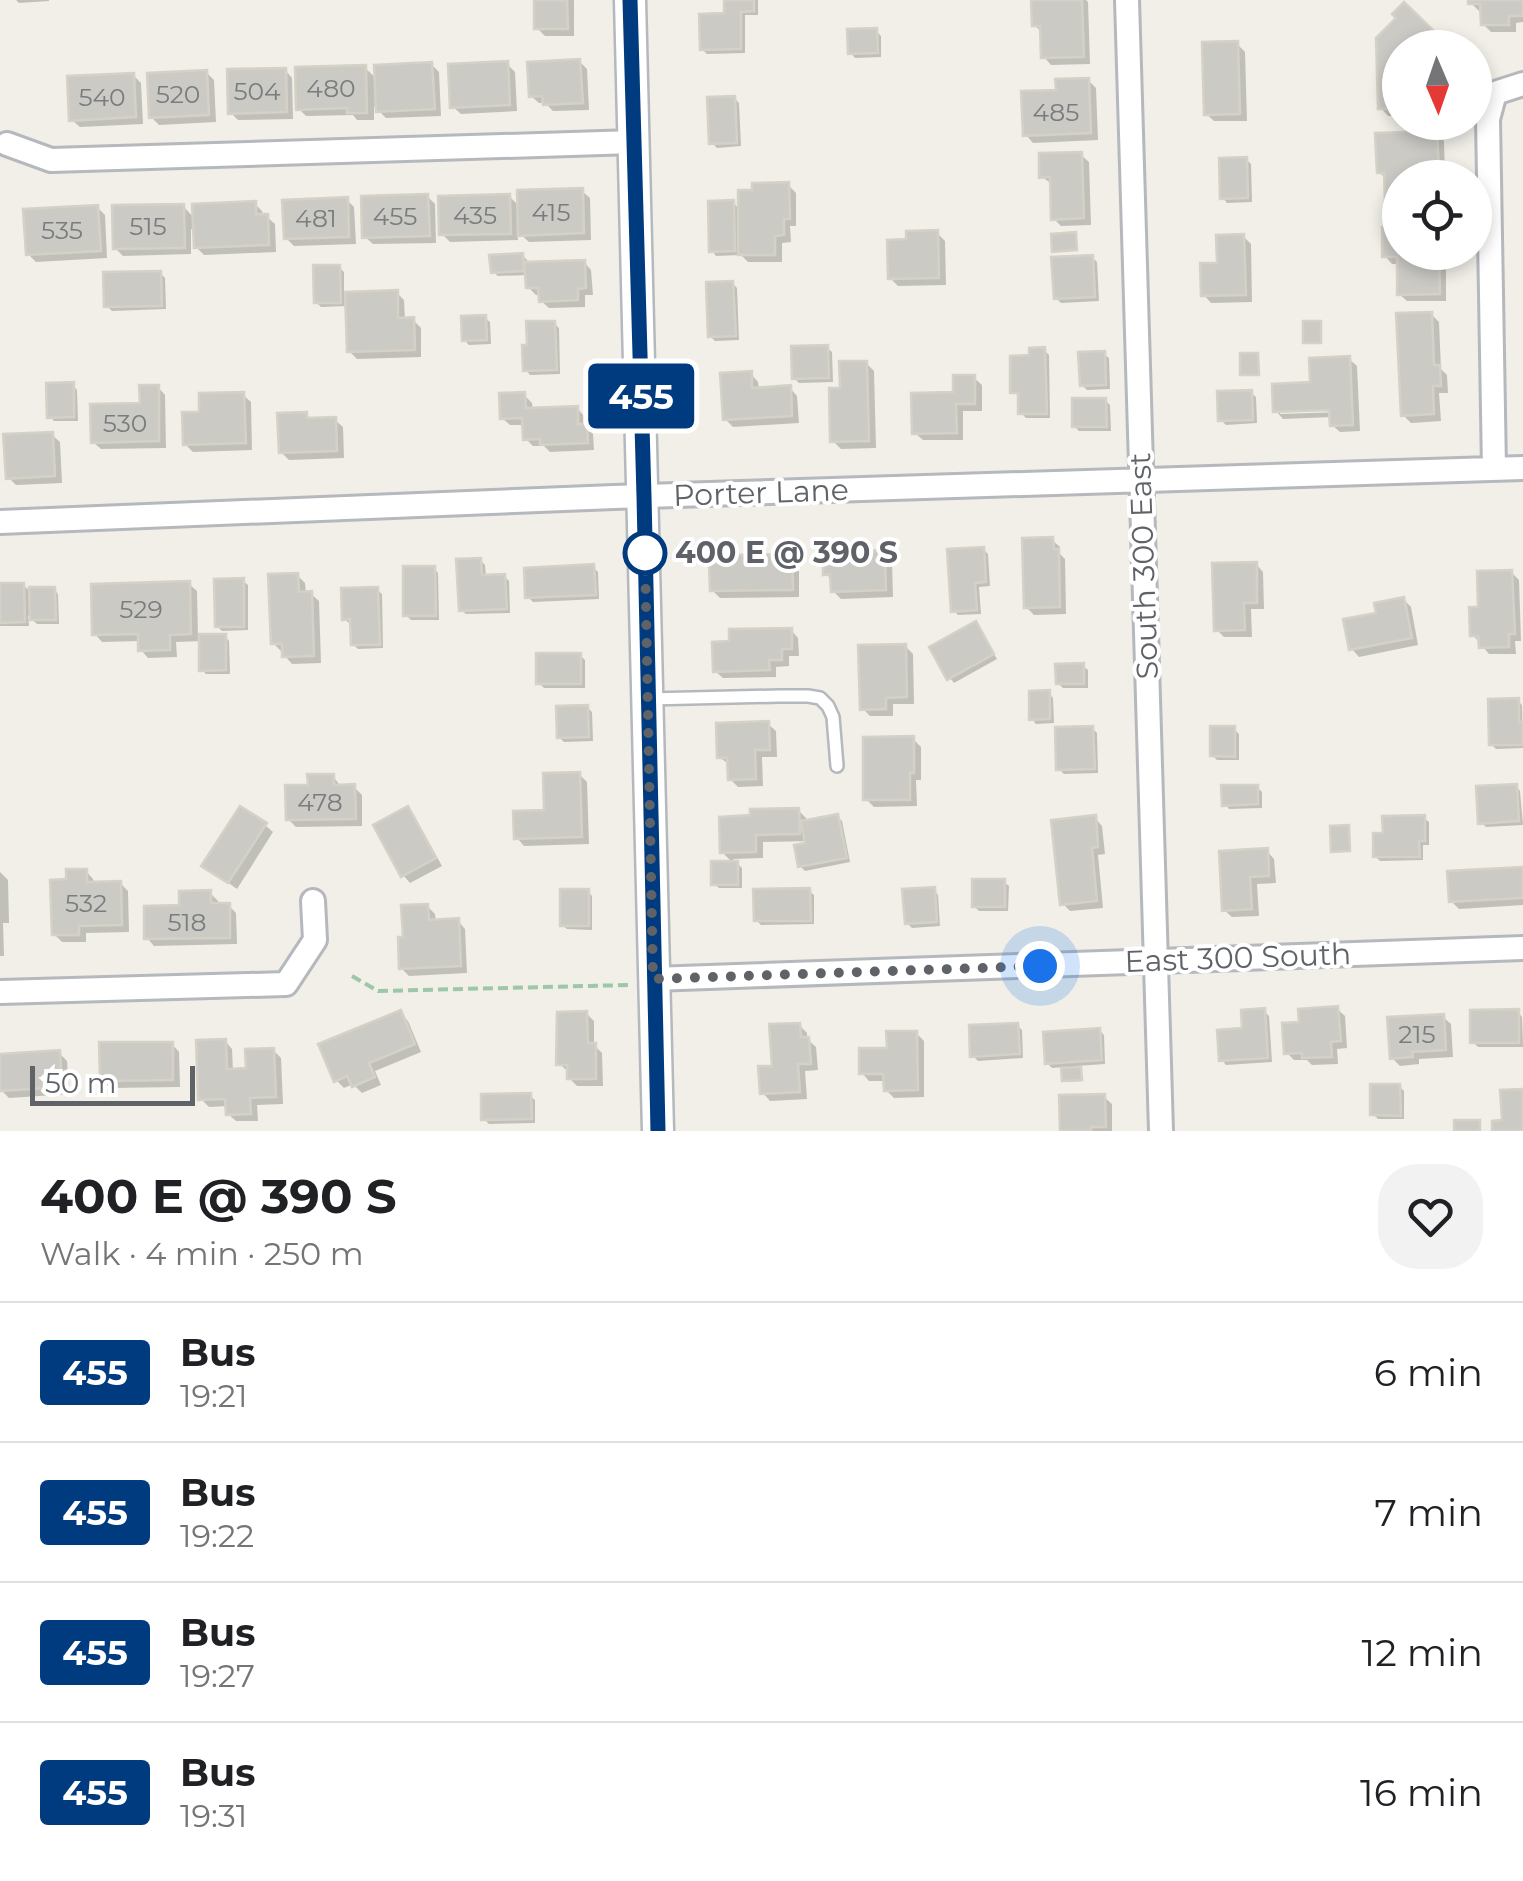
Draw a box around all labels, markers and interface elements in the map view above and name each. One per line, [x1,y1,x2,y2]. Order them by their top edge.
north arrow [1382,30,1492,140]
map controls [1382,30,1492,270]
house number: 480 [306,73,356,103]
house number: 504 [233,76,281,106]
house number: 520 [156,79,200,109]
house number: 540 [78,82,126,112]
house number: 485 [1033,97,1079,127]
button: locate [1382,160,1492,270]
house number: 415 [531,197,571,227]
house number: 435 [453,200,497,230]
house number: 455 [373,201,417,231]
house number: 481 [295,203,337,233]
house number: 515 [129,211,167,241]
house number: 535 [41,215,83,245]
line badge: 455 [584,364,698,428]
text: 455 [608,375,674,418]
house number: 530 [103,408,147,438]
street label: South 300 East [1121,452,1166,680]
street label: Porter Lane [672,471,849,514]
marker: 400 E @ 390 S [624,532,666,574]
place label: 400 E @ 390 S [675,534,898,571]
house number: 529 [119,594,163,624]
house number: 478 [297,787,343,817]
house number: 532 [65,888,107,918]
house number: 518 [167,907,207,937]
street label: East 300 South [1124,935,1352,980]
your location [1015,941,1065,991]
house number: 215 [1398,1019,1436,1049]
scale bar [30,1061,195,1106]
text: 50 m [45,1066,116,1100]
button: heart [1378,1164,1483,1269]
text: 400 E @ 390 S [40,1167,397,1225]
text: Walk · 4 min · 250 m [40,1234,364,1273]
text: Bus [180,1329,255,1376]
text: 6 min [1374,1349,1483,1396]
text: 455 [62,1351,128,1394]
text: 19:21 [180,1376,248,1415]
text: Bus [180,1469,255,1516]
text: 7 min [1374,1489,1483,1536]
text: 455 [62,1491,128,1534]
text: 19:22 [180,1516,254,1555]
text: Bus [180,1609,255,1656]
text: 12 min [1362,1629,1483,1676]
text: 455 [62,1631,128,1674]
text: 19:27 [180,1656,255,1695]
text: Bus [180,1749,255,1796]
text: 16 min [1360,1769,1483,1816]
text: 455 [62,1771,128,1814]
text: 19:31 [180,1796,247,1835]

